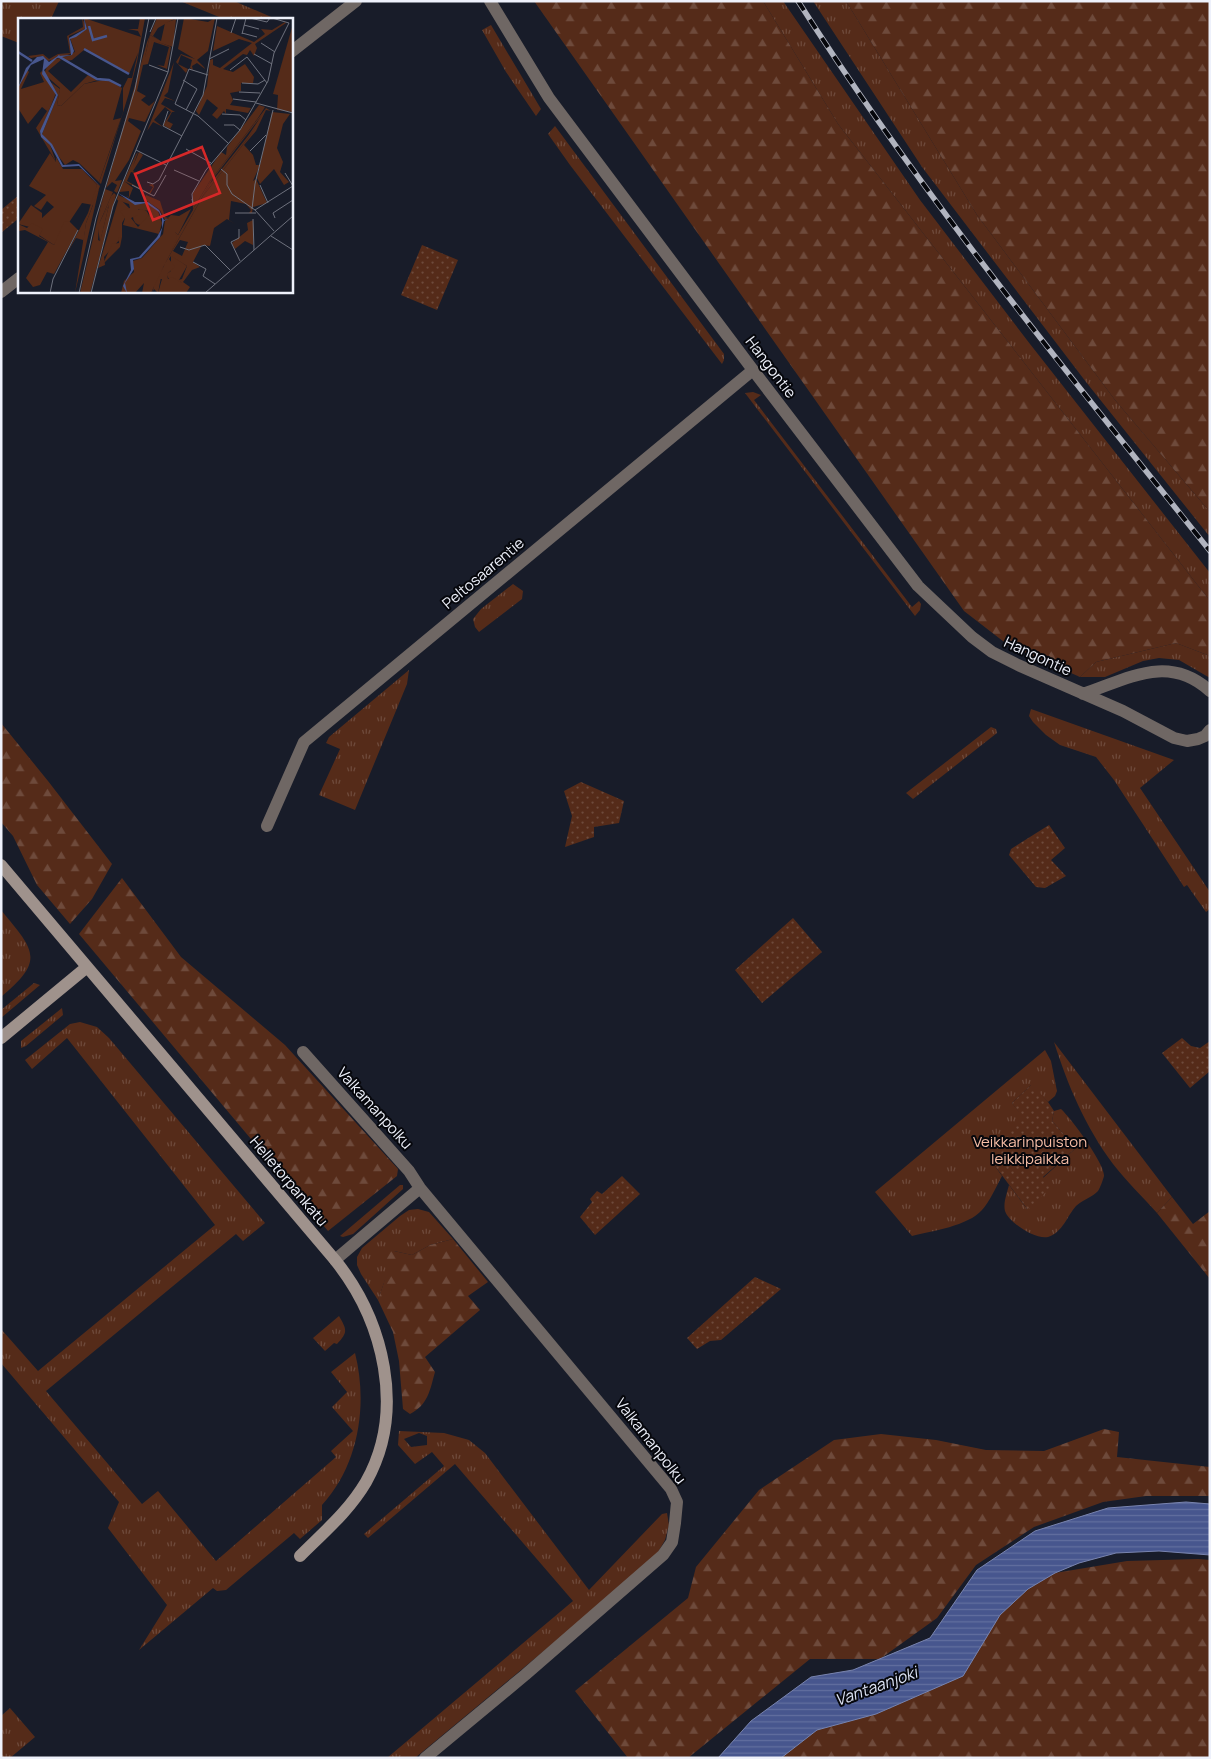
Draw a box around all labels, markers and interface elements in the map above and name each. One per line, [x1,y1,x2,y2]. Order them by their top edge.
inset map [18,18,292,292]
street label: Hangontie [741,332,801,402]
street label: Peltosaarentie [437,532,529,614]
street label: Hangontie [1001,631,1075,681]
street label: Valkamanpolku [333,1062,417,1154]
park label: Veikkarinpuiston leikkipaikka [973,1131,1087,1169]
street label: Helletorpankatu [245,1132,333,1230]
street label: Valkamanpolku [611,1394,691,1488]
water label: Vantaanjoki [832,1660,922,1711]

